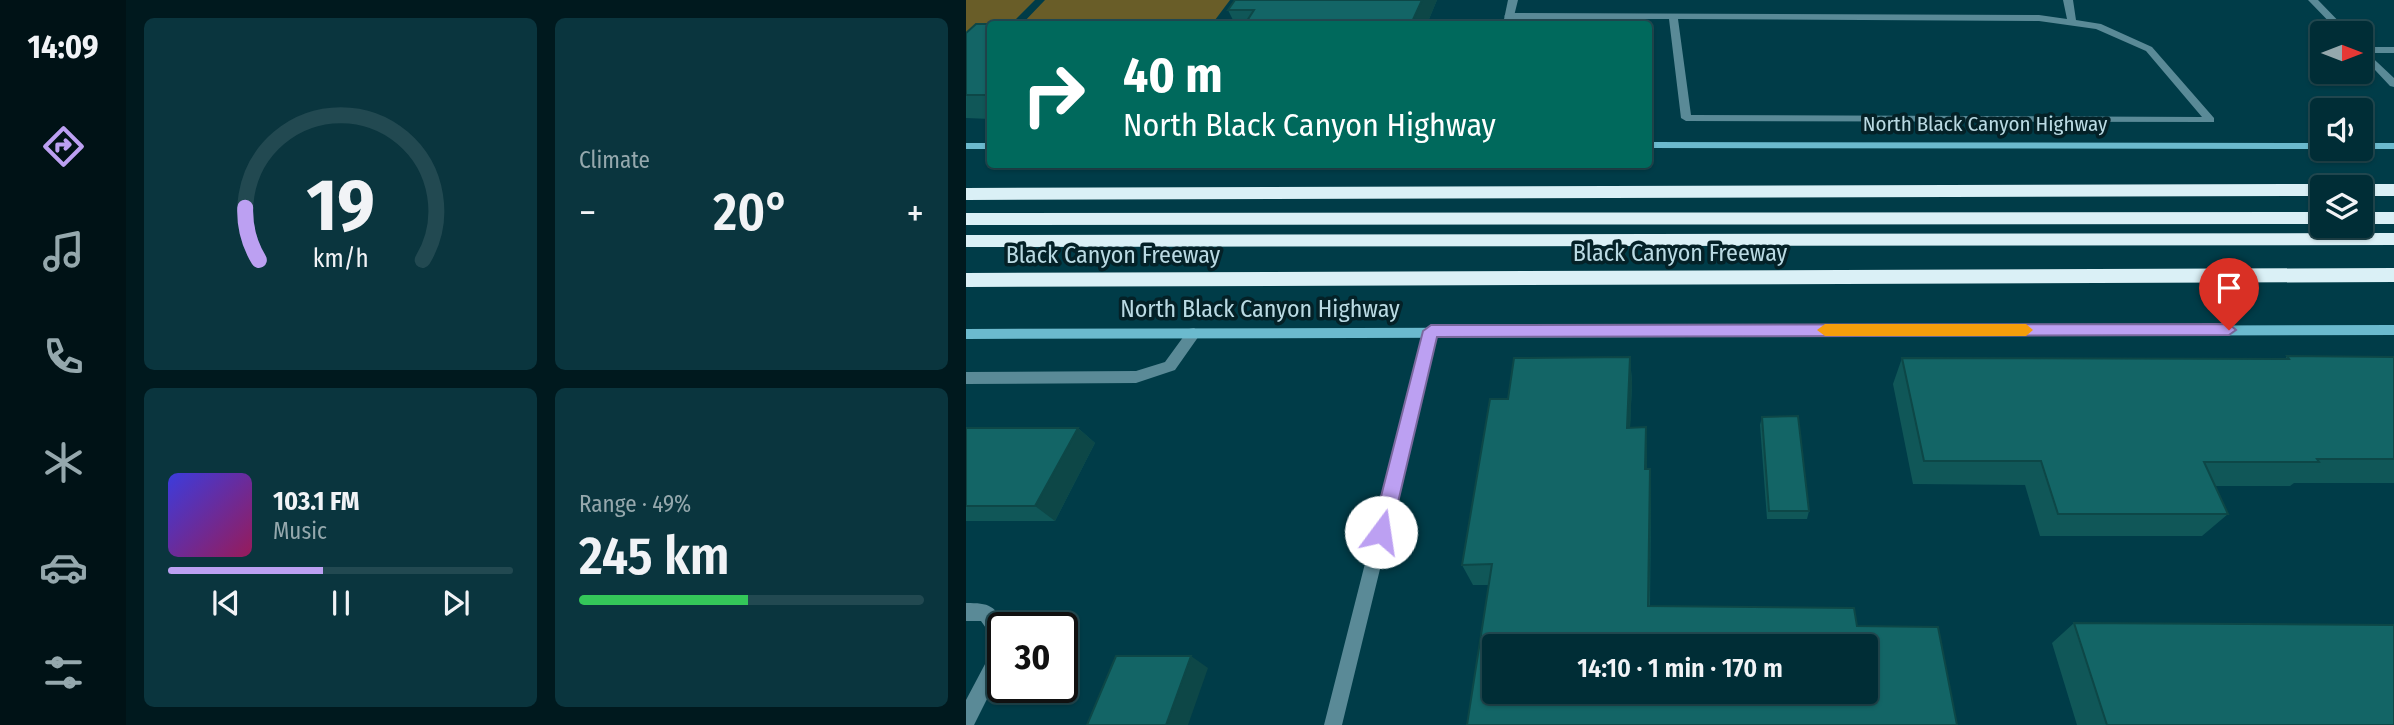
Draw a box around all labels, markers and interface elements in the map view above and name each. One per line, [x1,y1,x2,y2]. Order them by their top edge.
north arrow [2310,21,2373,84]
map controls [2310,21,2373,238]
text: 14:09 [27,28,99,66]
text: 40 m [1123,46,1223,105]
icon: right [1008,49,1099,140]
button: sound [2310,98,2373,161]
text: North Black Canyon Highway [1123,106,1496,144]
street label: North Black Canyon Highway [1863,111,2108,137]
icon: directions [39,122,88,171]
text: Climate [579,146,650,174]
text: 19 [306,162,375,249]
button: layers [2310,175,2373,238]
text: 20° [713,181,790,244]
text: − [579,190,596,236]
text: + [907,190,924,236]
icon: music [39,227,88,276]
street label: Black Canyon Freeway [1573,239,1788,267]
street label: Black Canyon Freeway [1006,241,1221,269]
text: km/h [313,244,368,274]
pin [2199,258,2259,330]
icon: arrive [2210,269,2248,307]
street label: North Black Canyon Highway [1120,295,1400,323]
icon: phone [39,332,88,381]
icon: climate [39,438,88,487]
text: 103.1 FM [273,486,360,517]
text: Range · 49% [579,490,691,518]
position arrow [1344,495,1418,569]
text: Music [273,517,327,545]
text: 245 km [579,525,730,588]
icon: car [39,543,88,592]
icon: previous [207,584,245,622]
icon: pause [322,584,360,622]
icon: next [437,584,475,622]
speed limit sign: 30 [987,612,1078,703]
icon: filters [39,648,88,697]
text: 14:10 · 1 min · 170 m [1577,653,1783,684]

